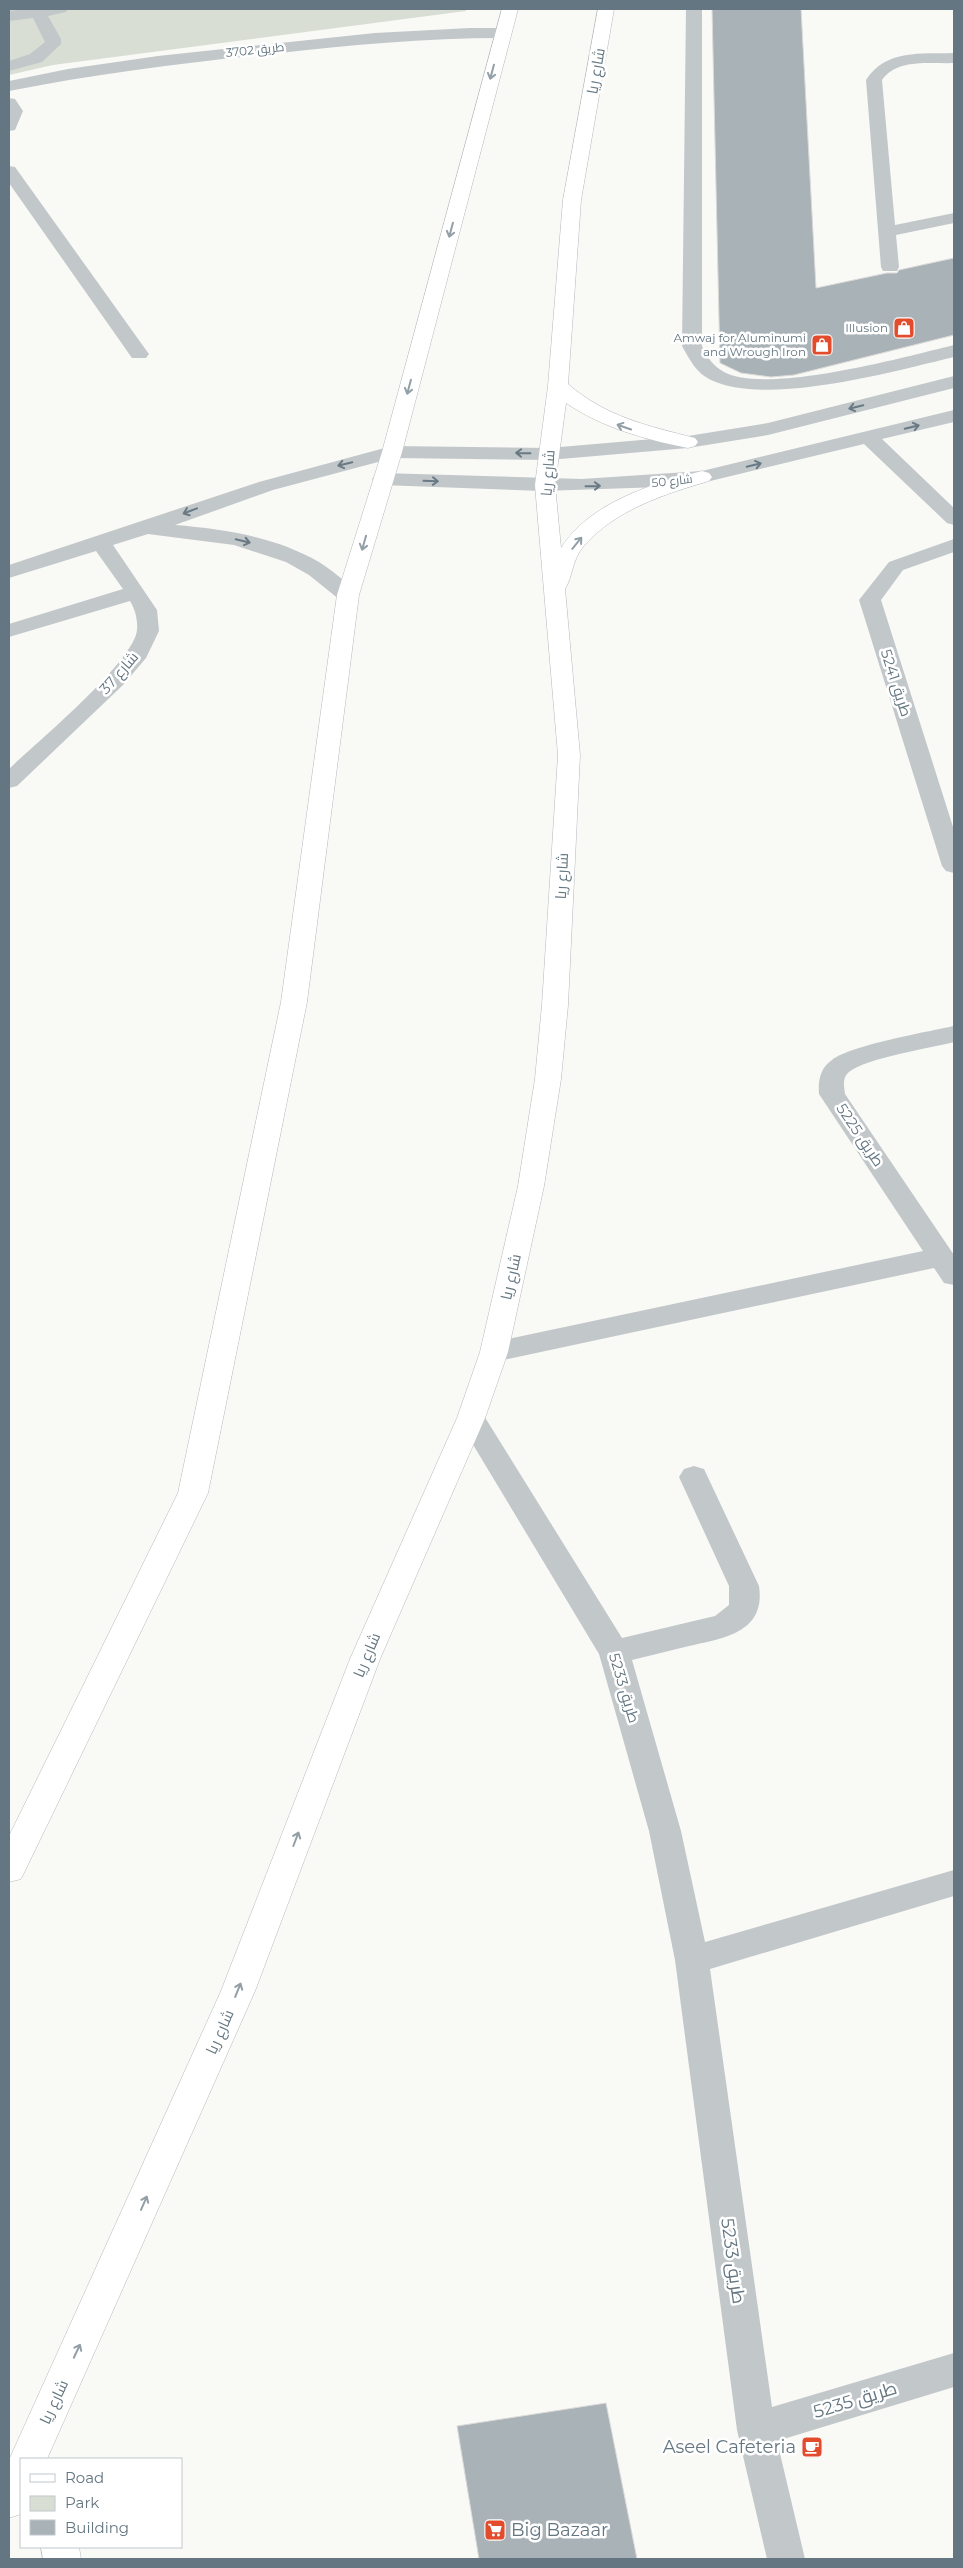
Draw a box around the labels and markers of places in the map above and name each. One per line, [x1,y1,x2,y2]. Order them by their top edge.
shop icon: Illusion [892,316,916,340]
place label: Illusion [845,320,888,335]
place label: Amwaj for Aluminumi and Wrough Iron [674,330,806,359]
shop icon: Amwaj for Aluminumi and Wrough Iron [810,333,834,357]
cafe icon: Aseel Cafeteria [800,2435,824,2459]
place label: Aseel Cafeteria [663,2436,796,2458]
supermarket icon: Big Bazaar [483,2518,507,2542]
place label: Big Bazaar [511,2519,608,2541]

